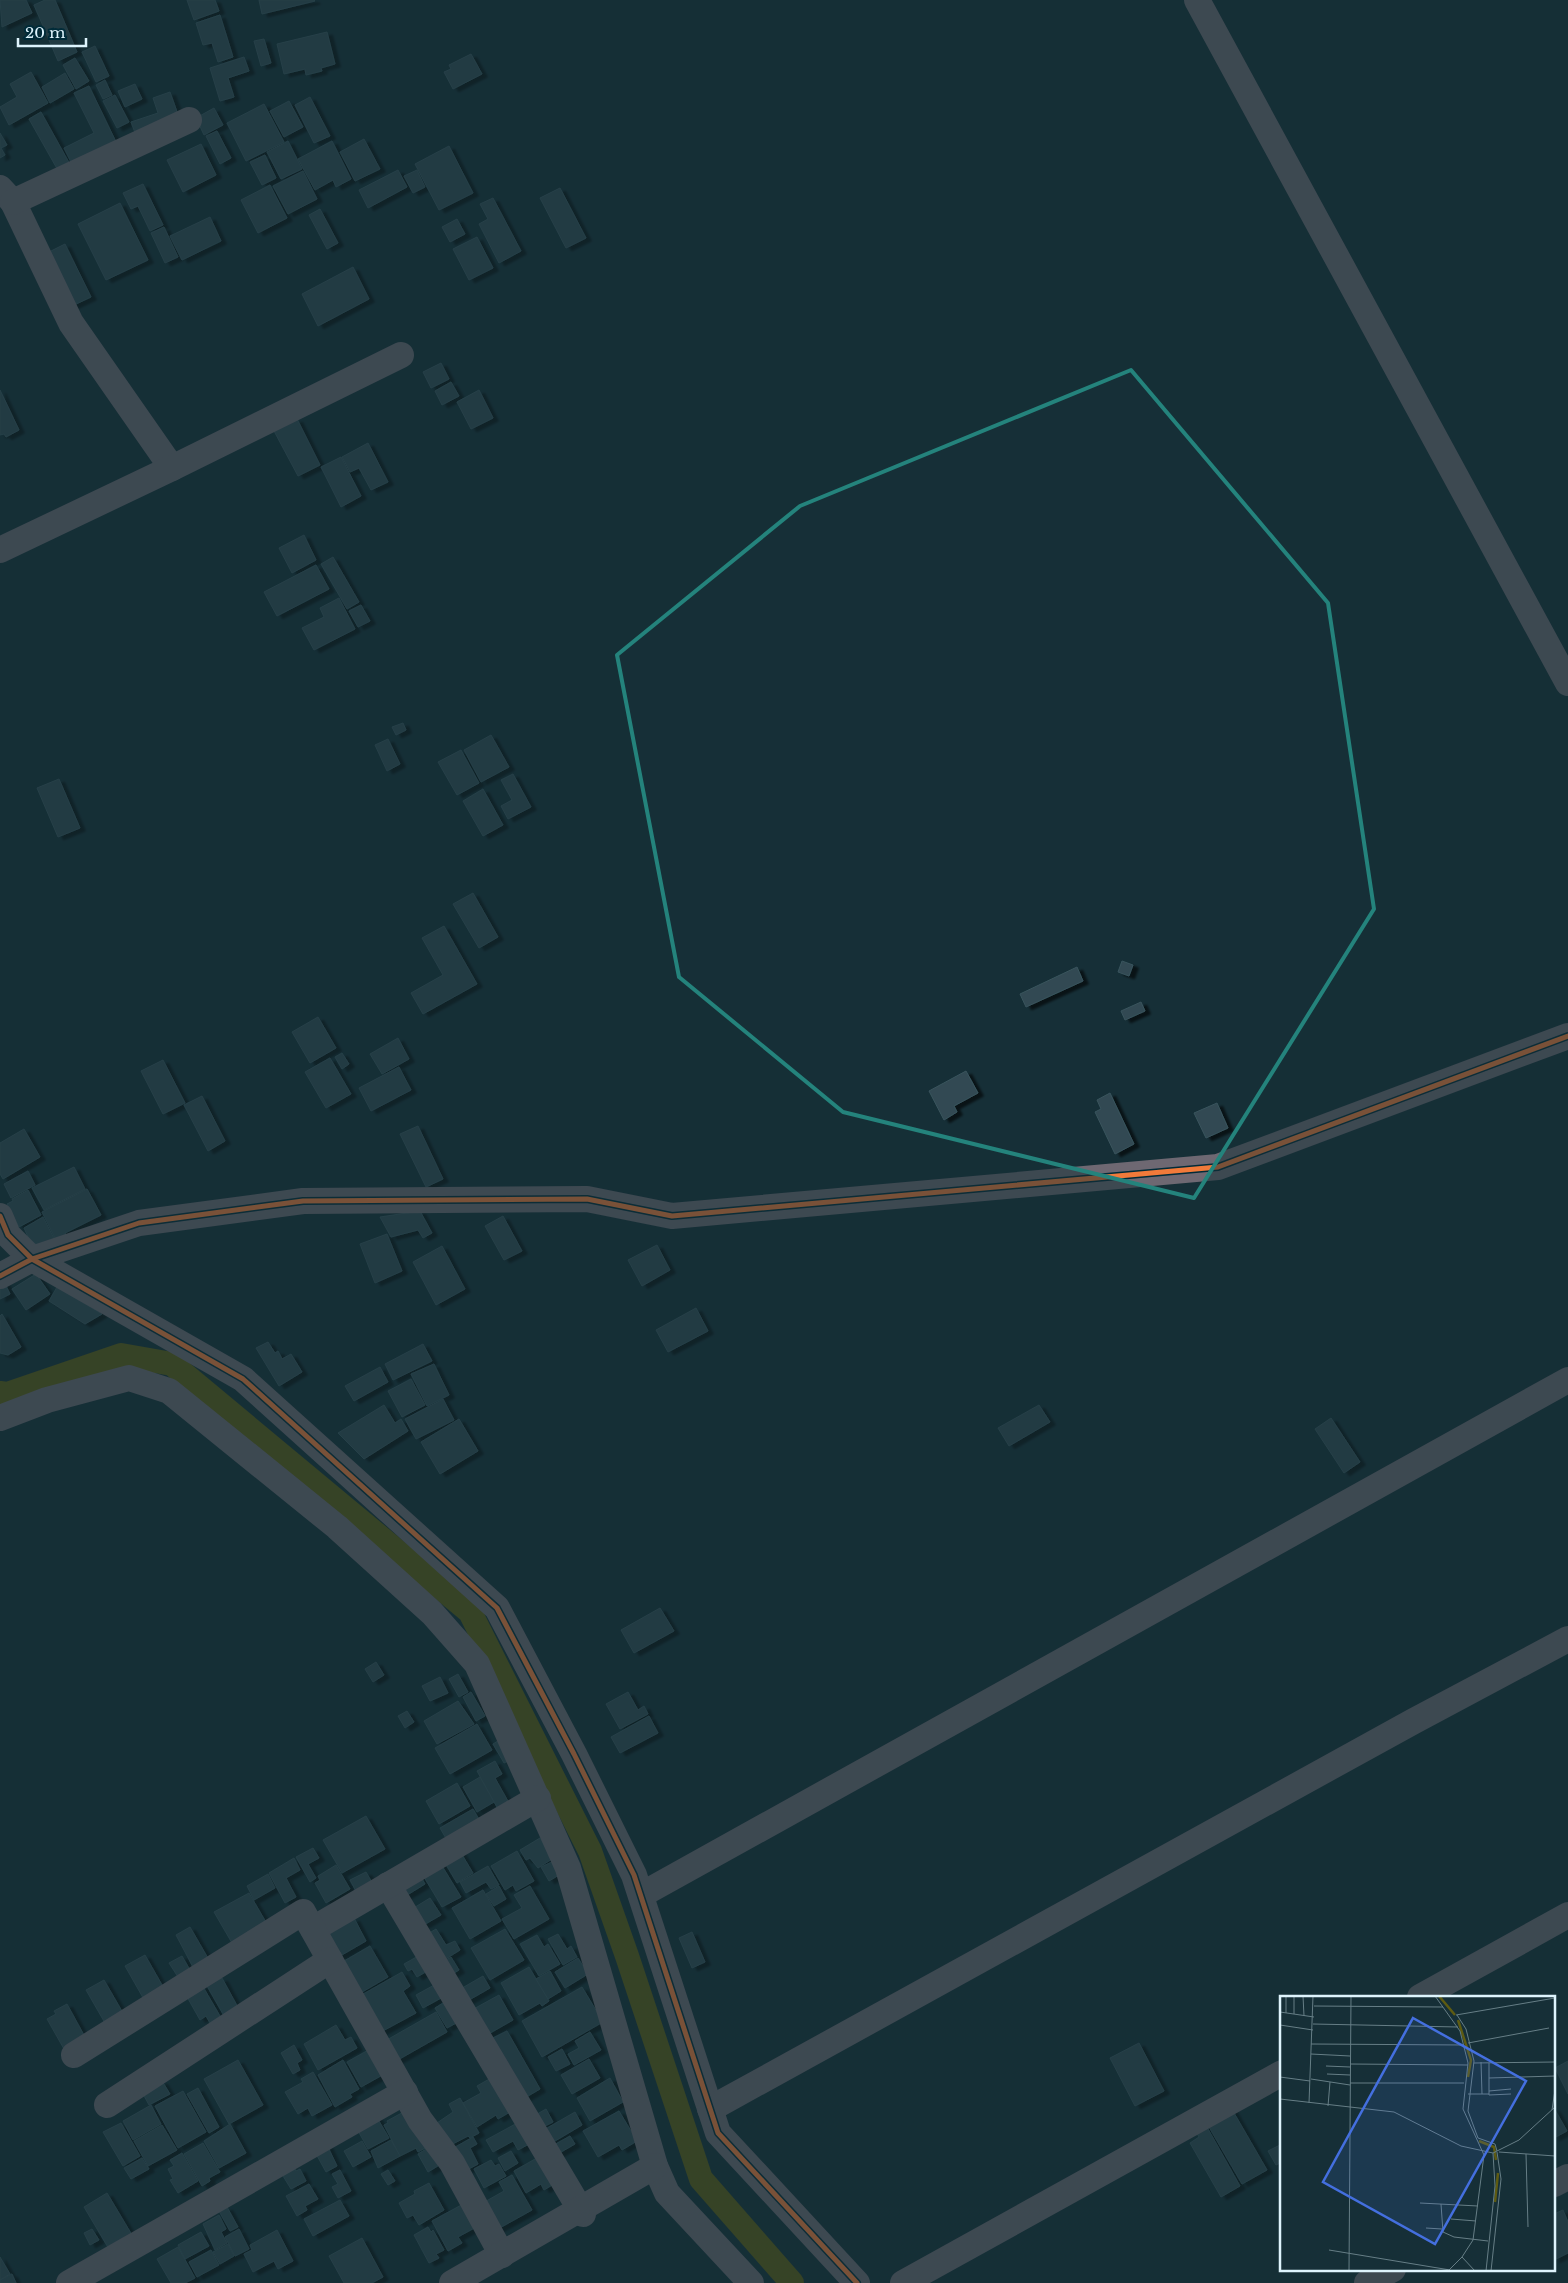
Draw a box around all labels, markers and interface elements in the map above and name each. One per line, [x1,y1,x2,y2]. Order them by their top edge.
scale bar [18,15,85,47]
text: 20 m [25,23,65,42]
inset map [1280,1996,1556,2270]

